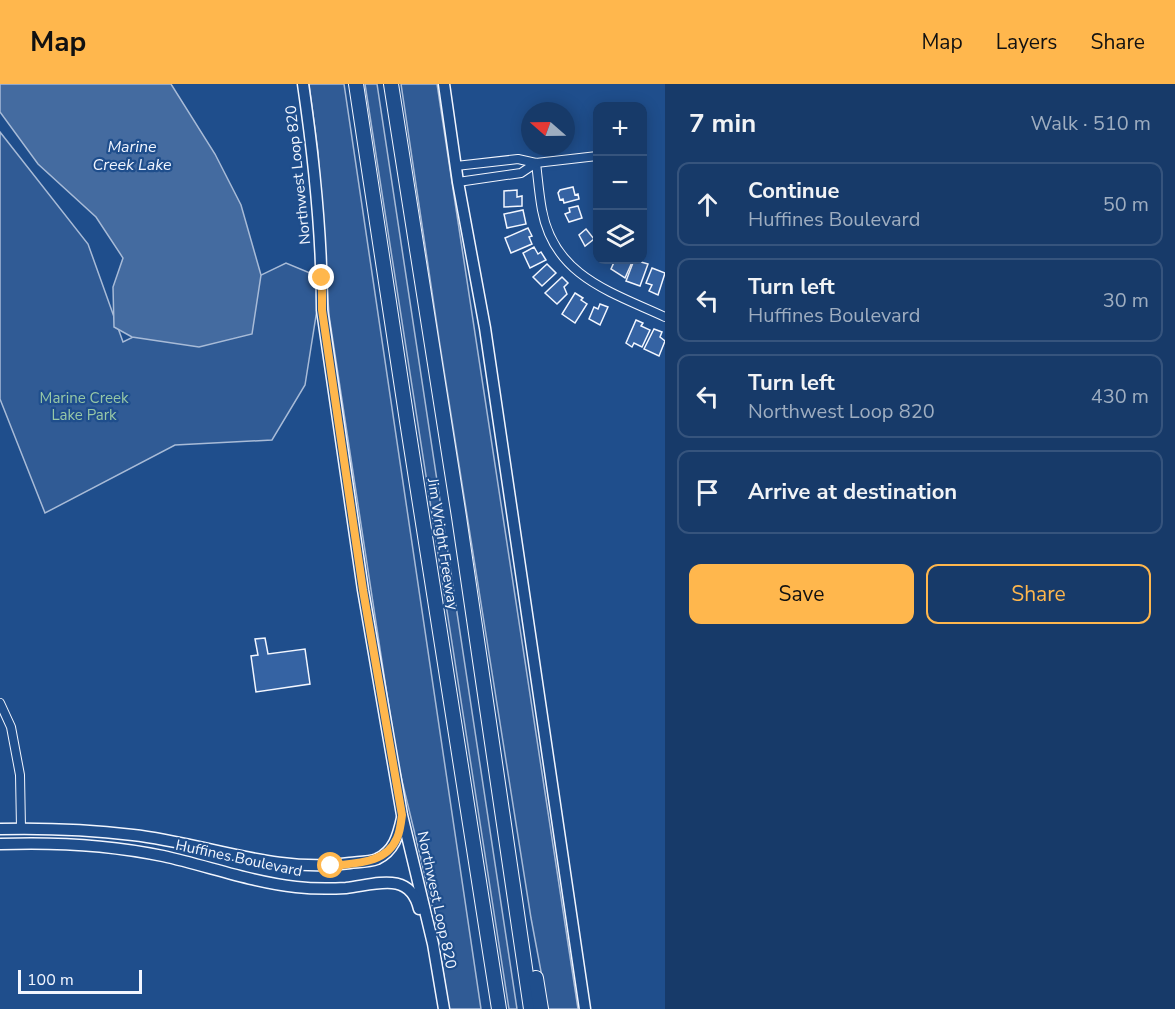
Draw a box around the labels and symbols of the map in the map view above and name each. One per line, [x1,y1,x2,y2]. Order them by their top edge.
north arrow [521,102,575,156]
street label: Northwest Loop 820 [281,104,315,246]
water label: Marine Creek Lake [92,136,172,176]
route end [308,264,334,290]
park label: Marine Creek Lake Park [40,388,129,425]
street label: Jim Wright Freeway [423,476,463,612]
street label: Northwest Loop 820 [413,829,461,971]
street label: Huffines Boulevard [174,835,304,881]
route start [317,852,343,878]
scale bar [18,967,142,994]

